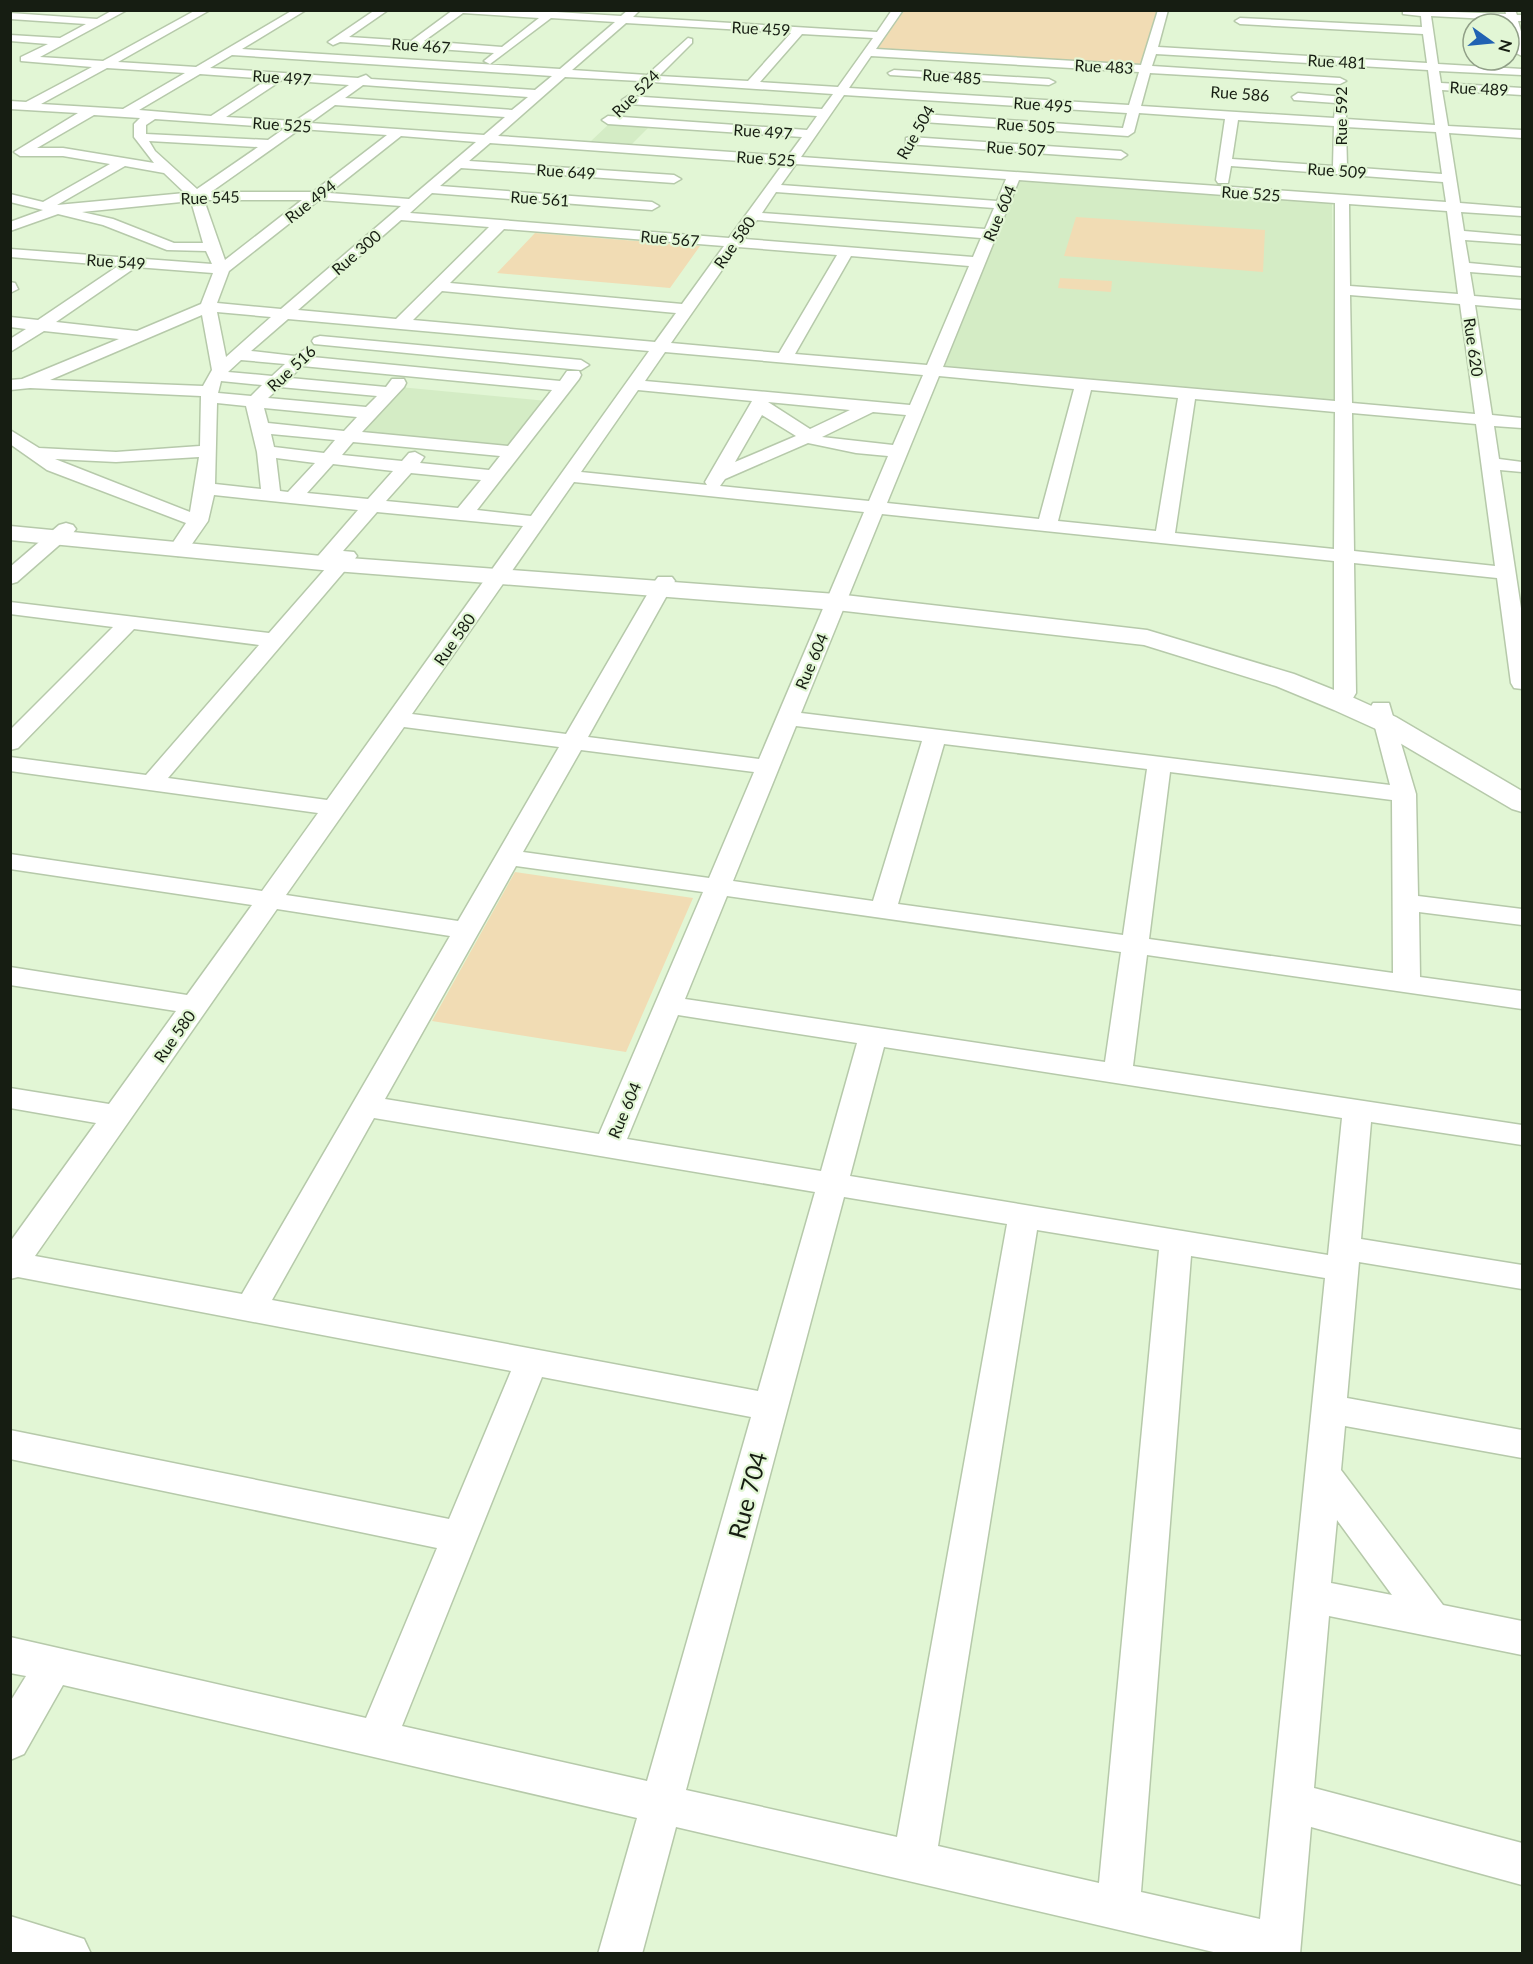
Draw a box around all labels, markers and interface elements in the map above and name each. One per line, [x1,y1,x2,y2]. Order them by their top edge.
north arrow [1461,12,1521,72]
street label: Rue 459 [731,17,791,39]
street label: Rue 467 [391,33,451,57]
text: N [1495,38,1517,54]
street label: Rue 481 [1307,50,1367,72]
street label: Rue 483 [1074,55,1134,77]
street label: Rue 485 [922,64,982,88]
street label: Rue 497 [252,65,312,89]
street label: Rue 524 [607,65,663,121]
street label: Rue 489 [1449,77,1509,99]
street label: Rue 586 [1210,81,1270,105]
street label: Rue 592 [1331,87,1350,146]
street label: Rue 495 [1013,92,1073,116]
street label: Rue 504 [892,102,938,162]
street label: Rue 525 [252,112,312,136]
street label: Rue 505 [996,113,1056,137]
street label: Rue 497 [733,119,793,143]
street label: Rue 507 [986,136,1046,160]
street label: Rue 525 [736,146,796,170]
street label: Rue 509 [1307,158,1367,182]
street label: Rue 649 [536,159,596,183]
street label: Rue 494 [281,175,339,227]
street label: Rue 525 [1221,181,1281,205]
street label: Rue 604 [979,182,1019,244]
street label: Rue 545 [180,186,240,208]
street label: Rue 561 [510,186,570,210]
street label: Rue 580 [709,212,759,272]
street label: Rue 300 [328,225,384,279]
street label: Rue 567 [640,226,700,250]
street label: Rue 549 [86,249,146,273]
street label: Rue 620 [1460,316,1488,378]
street label: Rue 516 [263,341,319,395]
street label: Rue 580 [429,609,479,669]
street label: Rue 604 [791,630,831,692]
street label: Rue 580 [149,1006,199,1066]
street label: Rue 604 [604,1079,644,1141]
street label: Rue 704 [722,1448,772,1542]

